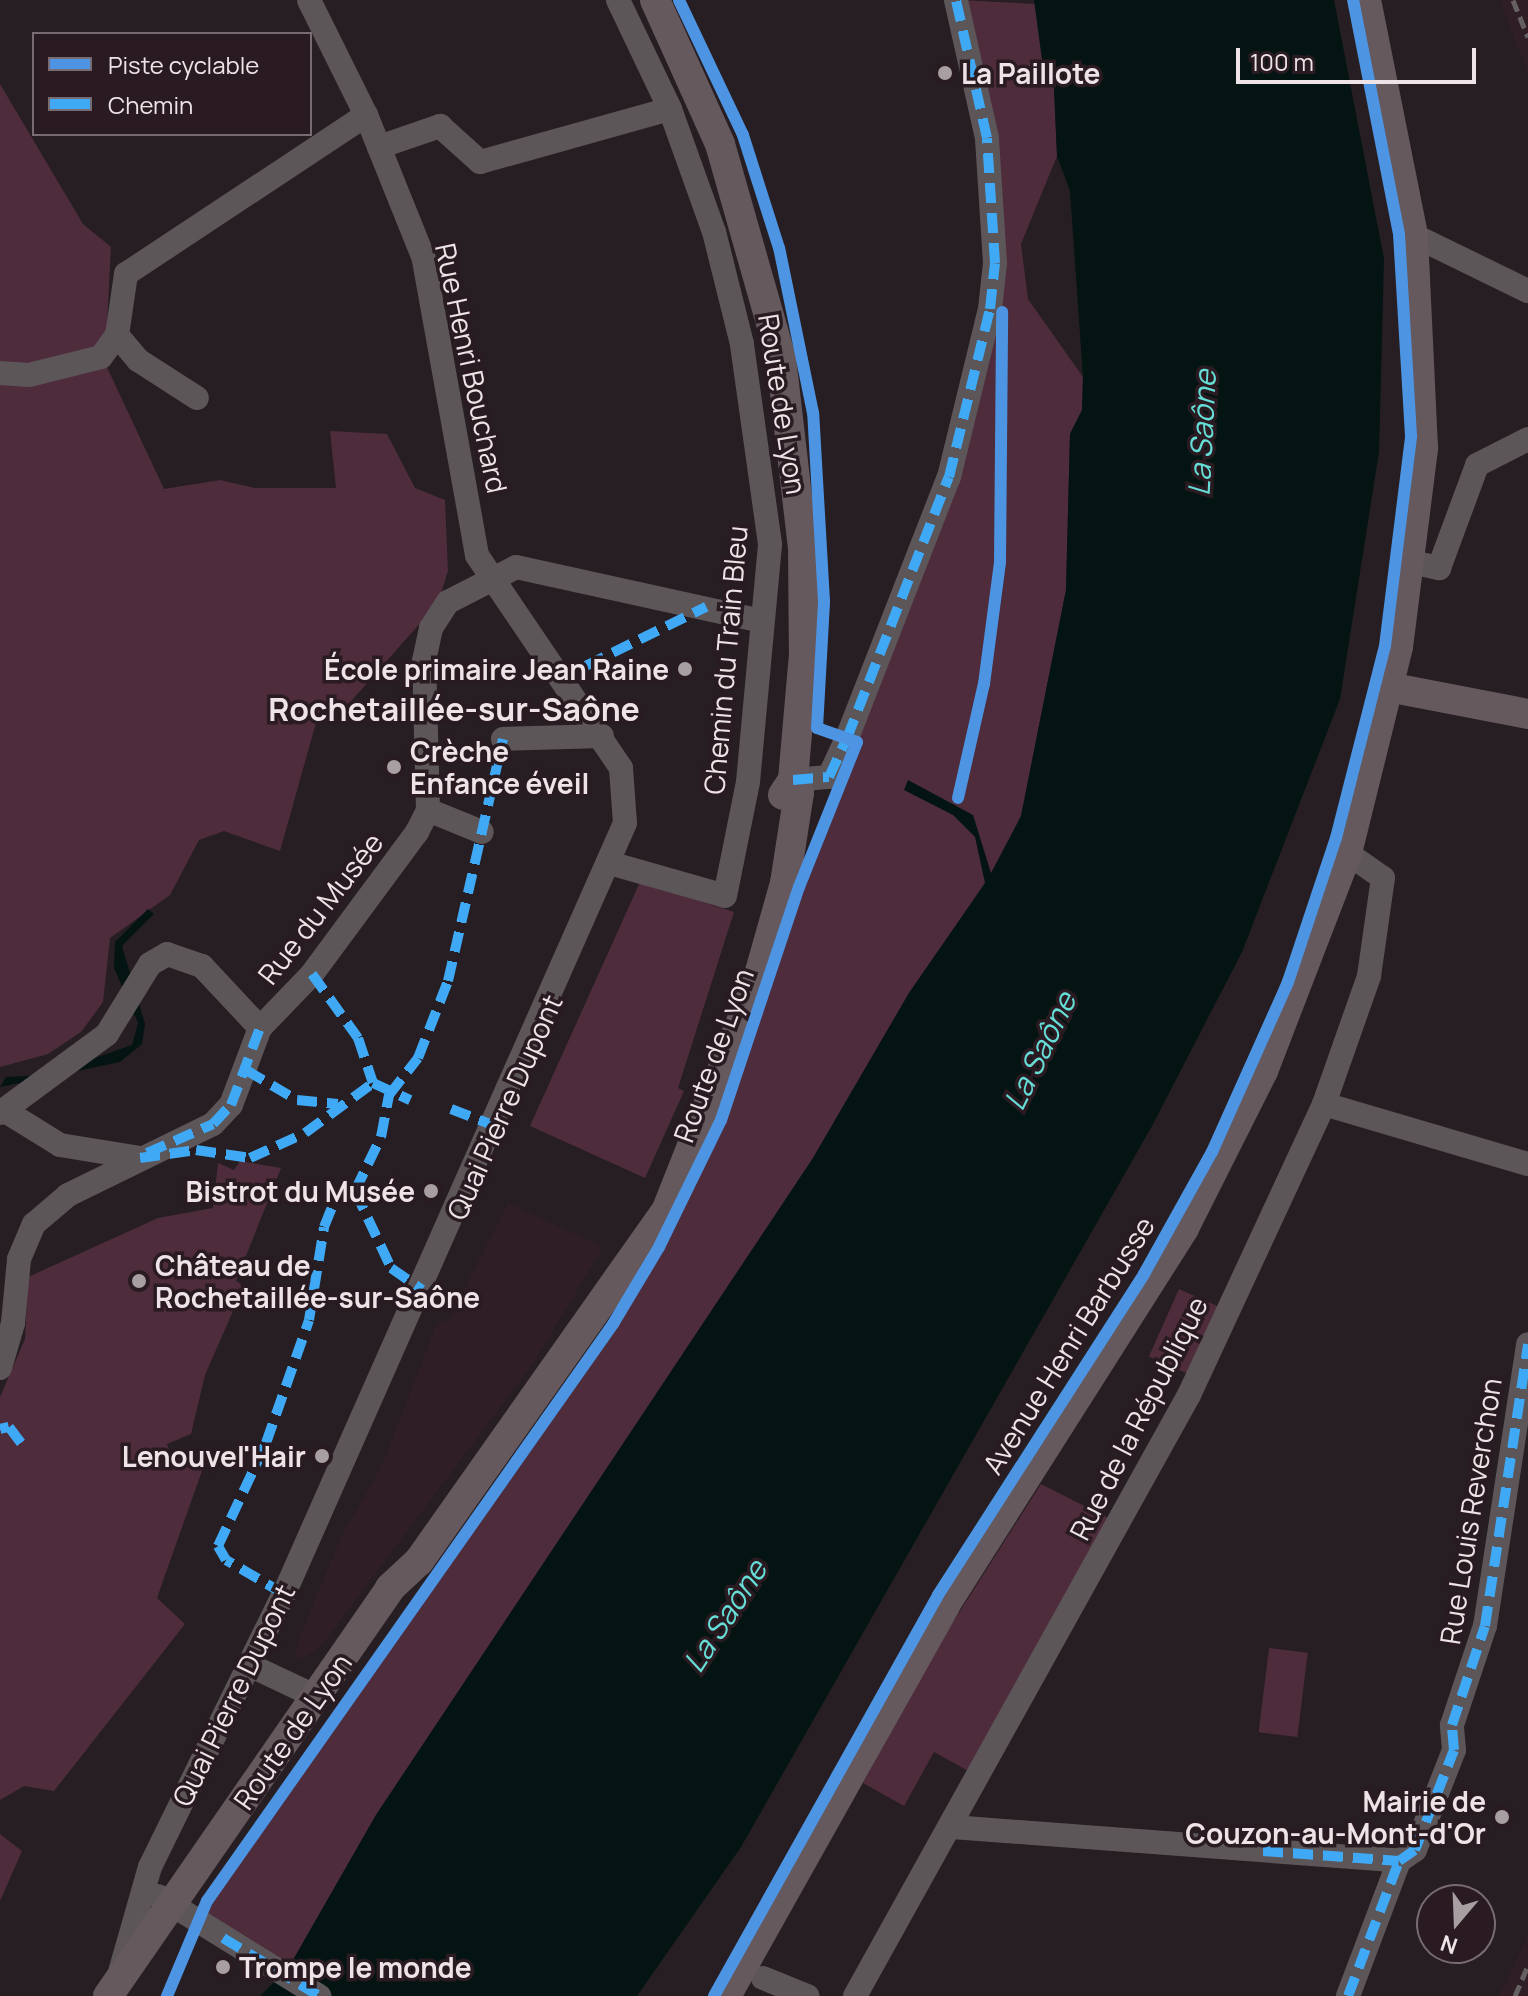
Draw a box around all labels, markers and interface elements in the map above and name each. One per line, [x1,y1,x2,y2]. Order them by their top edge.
legend [32,32,312,136]
scale bar [1240,32,1480,82]
text: 100 m [1250,45,1314,78]
text: Piste cyclable [108,48,259,81]
place label: La Paillote [961,56,1100,90]
marker: La Paillote [936,64,954,82]
text: Chemin [108,88,193,121]
street label: Rue Henri Bouchard [429,240,515,496]
street label: Route de Lyon [752,311,814,497]
water label: La Saône [1181,369,1223,497]
street label: Chemin du Train Bleu [697,524,753,796]
place label: École primaire Jean Raine [324,652,669,686]
marker: École primaire Jean Raine [676,660,694,678]
district label: Rochetaillée-sur-Saône [268,690,640,728]
place label: Crèche Enfance éveil [410,734,589,800]
marker: Crèche Enfance éveil [385,758,403,776]
street label: Rue du Musée [251,826,389,990]
street label: Route de Lyon [666,964,760,1146]
water label: La Saône [996,986,1084,1116]
street label: Quai Pierre Dupont [439,989,569,1225]
place label: Bistrot du Musée [186,1174,415,1208]
marker: Bistrot du Musée [422,1182,440,1200]
street label: Avenue Henri Barbusse [975,1210,1161,1480]
place label: Château de Rochetaillée-sur-Saône [155,1248,480,1314]
marker: Château de Rochetaillée-sur-Saône [130,1272,148,1290]
street label: Rue de la République [1062,1291,1214,1545]
street label: Rue Louis Reverchon [1432,1375,1508,1647]
place label: Lenouvel'Hair [122,1439,306,1473]
marker: Lenouvel'Hair [313,1447,331,1465]
water label: La Saône [676,1553,774,1679]
street label: Quai Pierre Dupont [165,1579,301,1811]
street label: Route de Lyon [226,1647,358,1815]
place label: Mairie de Couzon-au-Mont-d'Or [1185,1784,1486,1850]
marker: Mairie de Couzon-au-Mont-d'Or [1493,1808,1511,1826]
north arrow [1416,1884,1496,1964]
text: N [1436,1928,1461,1962]
place label: Trompe le monde [239,1950,472,1984]
marker: Trompe le monde [214,1958,232,1976]

